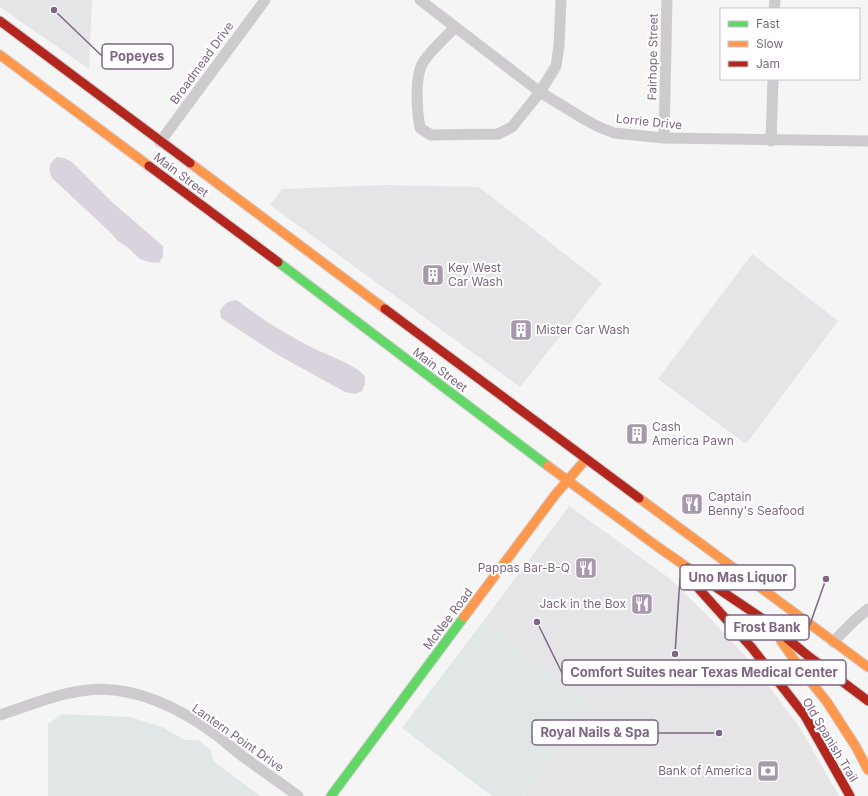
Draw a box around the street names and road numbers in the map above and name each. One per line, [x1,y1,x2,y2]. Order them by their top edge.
street label: Fairhope Street [644,13,661,101]
street label: Broadmead Drive [167,18,237,107]
street label: Lorrie Drive [615,111,683,132]
street label: Main Street [151,149,212,200]
street label: Main Street [410,344,471,395]
street label: McNee Road [420,585,476,652]
street label: Old Spanish Trail [799,695,861,785]
street label: Lantern Point Drive [190,700,287,775]

